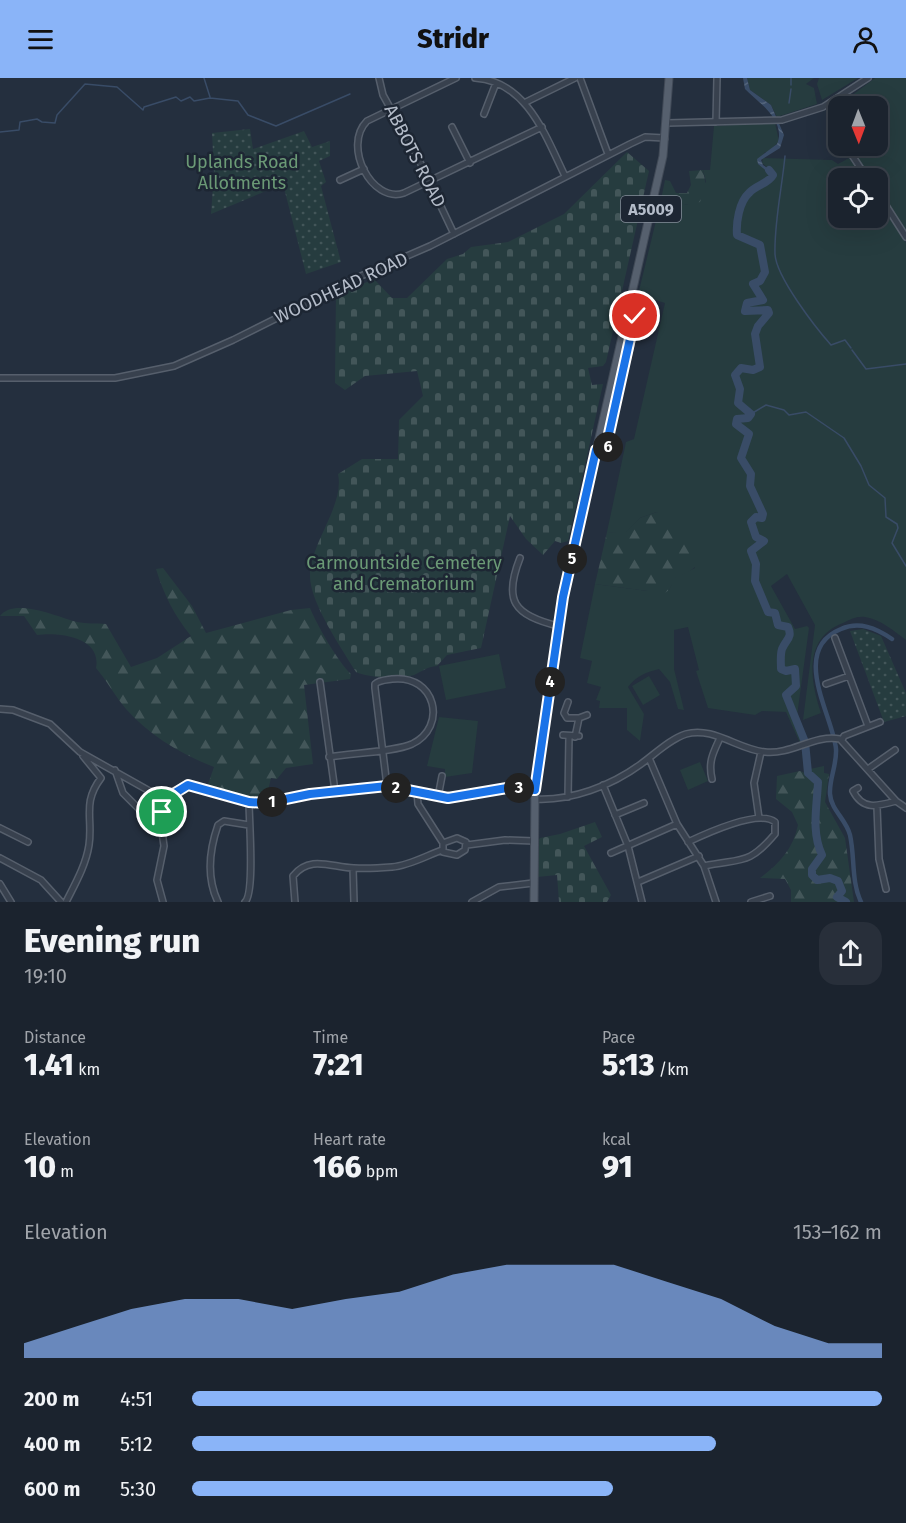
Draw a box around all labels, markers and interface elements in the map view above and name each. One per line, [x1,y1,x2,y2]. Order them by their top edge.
icon: menu [24,23,57,56]
text: Stridr [417,23,489,55]
icon: person [849,23,882,56]
north arrow [828,96,888,156]
map controls [828,96,888,228]
street label: ABBOTS ROAD [380,101,450,211]
park label: Uplands Road Allotments [185,151,299,194]
button: locate [828,168,888,228]
road number: A5009 [621,196,681,222]
street label: WOODHEAD ROAD [271,247,411,329]
pin [609,290,660,341]
icon: check [618,299,651,332]
pin: 6 [593,432,623,462]
text: 6 [603,437,613,456]
pin: 5 [557,544,587,574]
text: 5 [568,549,576,568]
park label: Carmountside Cemetery and Crematorium [306,552,502,595]
pin: 4 [535,667,565,697]
text: 4 [545,672,555,691]
pin: 2 [381,773,411,803]
pin: 3 [504,773,534,803]
text: 2 [392,778,400,797]
text: 3 [515,778,523,797]
pin [136,786,187,837]
pin: 1 [257,787,287,817]
text: 1 [268,792,276,811]
icon: arrive [145,795,178,828]
text: Evening run [24,921,200,961]
button: share [819,922,882,985]
text: 19:10 [24,964,67,988]
text: Distance [24,1028,86,1047]
text: Time [313,1028,348,1047]
text: Pace [602,1028,635,1047]
text: 1.41 [24,1047,74,1083]
text: 7:21 [313,1047,364,1083]
text: 5:13 [602,1047,655,1083]
text: km [74,1060,100,1079]
text: /km [655,1060,689,1079]
text: Elevation [24,1130,91,1149]
text: Heart rate [313,1130,386,1149]
text: kcal [602,1130,631,1149]
text: 10 [24,1149,56,1185]
text: 166 [313,1149,362,1185]
text: 91 [602,1149,633,1185]
text: m [56,1162,74,1181]
text: bpm [362,1162,399,1181]
text: Elevation [24,1220,108,1244]
text: 153–162 m [793,1220,882,1244]
text: 200 m [24,1387,79,1411]
text: 4:51 [120,1387,153,1411]
text: 400 m [24,1432,80,1456]
text: 5:12 [120,1432,153,1456]
text: 600 m [24,1477,80,1501]
text: 5:30 [120,1477,156,1501]

